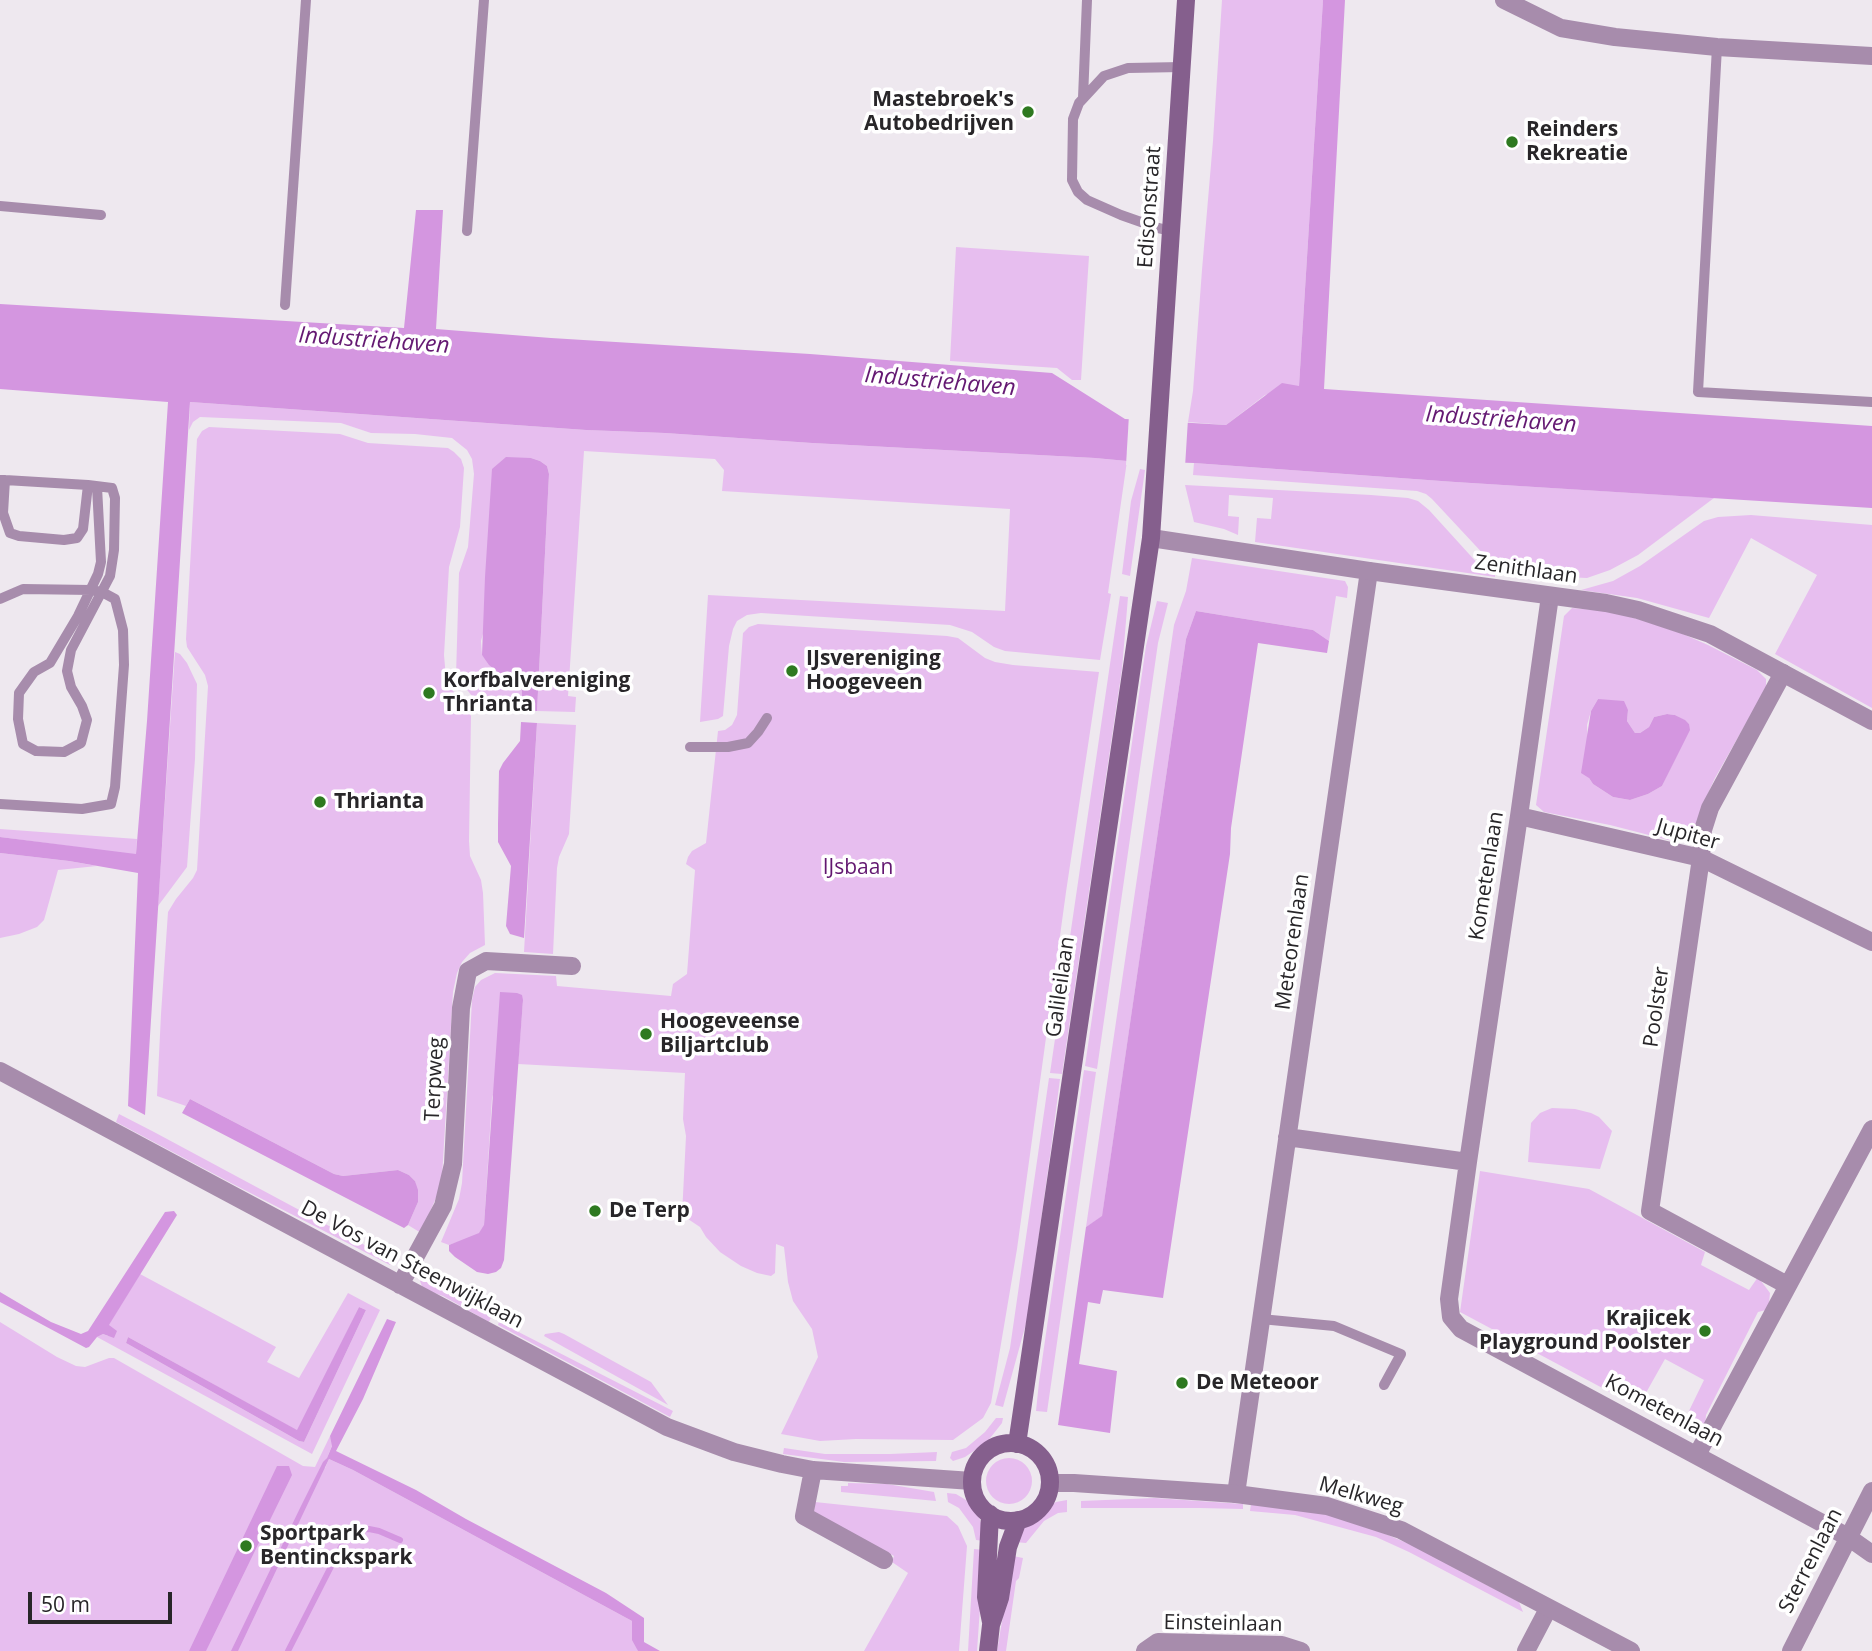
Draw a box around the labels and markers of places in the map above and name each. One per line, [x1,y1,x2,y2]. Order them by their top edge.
place label: Mastebroek's Autobedrijven [864,87,1014,137]
marker: Mastebroek's Autobedrijven [1020,104,1036,120]
place label: Reinders Rekreatie [1526,117,1628,167]
marker: Reinders Rekreatie [1504,134,1520,150]
place label: IJsvereniging Hoogeveen [806,646,941,696]
marker: IJsvereniging Hoogeveen [784,663,800,679]
place label: Korfbalvereniging Thrianta [443,668,630,718]
marker: Korfbalvereniging Thrianta [421,685,437,701]
place label: Thrianta [334,789,424,815]
marker: Thrianta [312,794,328,810]
place label: Hoogeveense Biljartclub [660,1009,800,1059]
marker: Hoogeveense Biljartclub [638,1026,654,1042]
place label: De Terp [609,1198,690,1224]
marker: De Terp [587,1203,603,1219]
place label: Krajicek Playground Poolster [1479,1306,1691,1356]
marker: Krajicek Playground Poolster [1697,1323,1713,1339]
place label: De Meteoor [1196,1370,1319,1396]
marker: De Meteoor [1174,1375,1190,1391]
place label: Sportpark Bentinckspark [260,1521,412,1571]
marker: Sportpark Bentinckspark [238,1538,254,1554]

